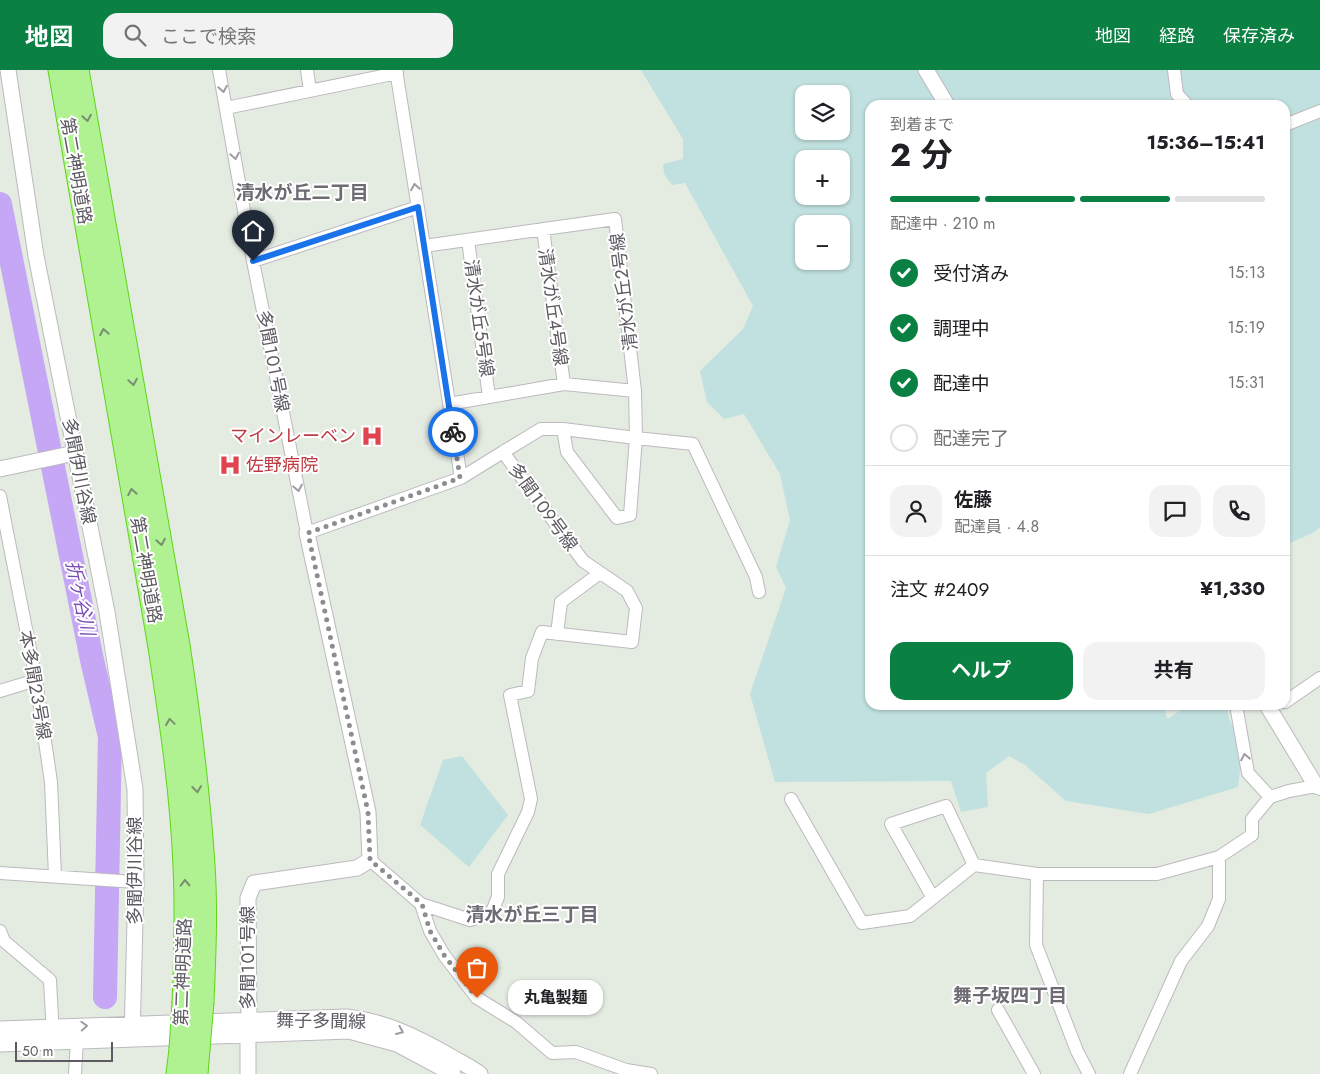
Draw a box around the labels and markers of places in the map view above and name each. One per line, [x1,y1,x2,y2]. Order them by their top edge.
pin [232,210,274,261]
place label: マインレーベン [230,423,356,449]
hospital icon: マインレーベン [359,423,385,449]
hospital icon: 佐野病院 [217,452,243,478]
place label: 佐野病院 [246,452,318,478]
pin [456,947,498,998]
callout: 丸亀製麺 [507,980,602,1016]

